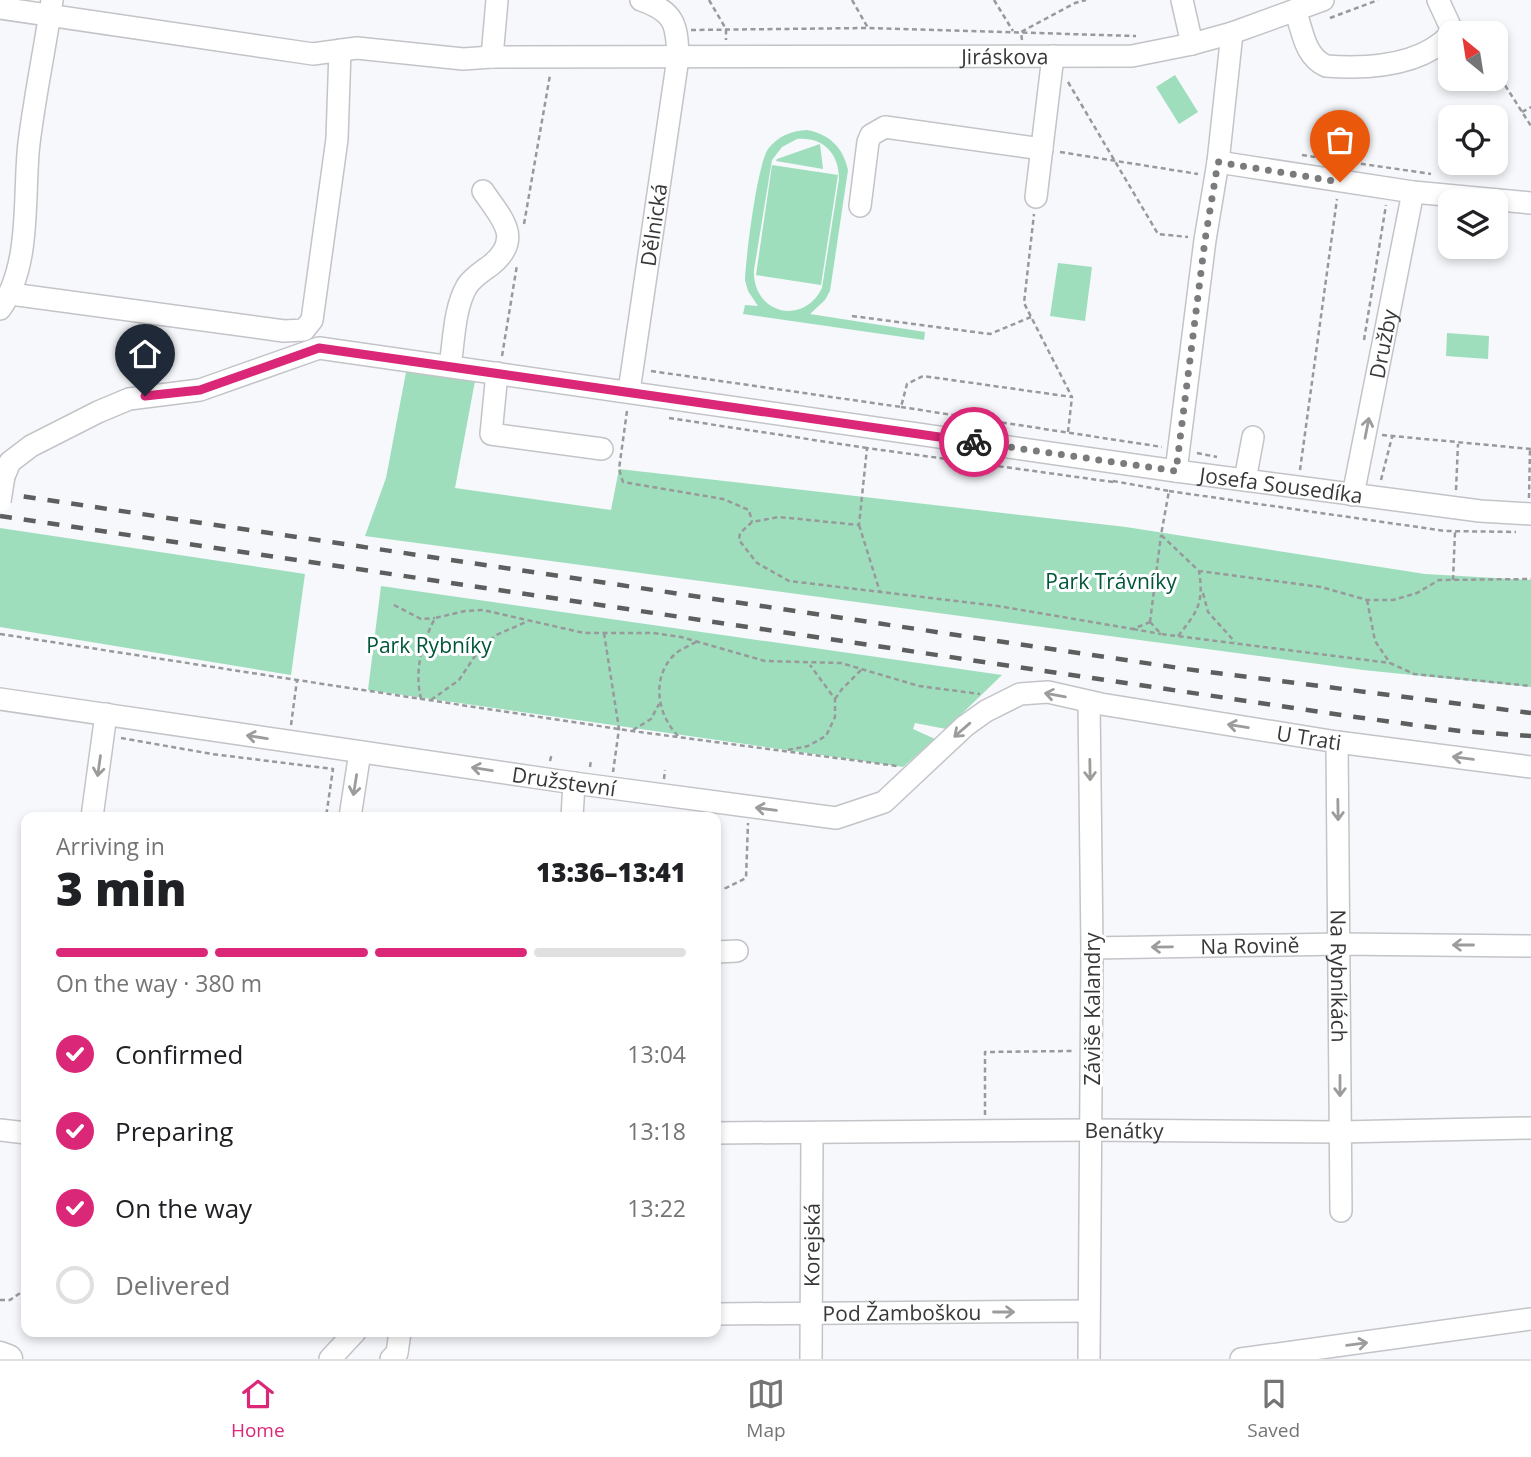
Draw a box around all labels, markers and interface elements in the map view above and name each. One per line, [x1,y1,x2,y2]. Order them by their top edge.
north arrow [1438,21,1508,91]
map controls [1438,21,1508,259]
street label: Jiráskova [959,42,1048,70]
button: locate [1438,105,1508,175]
pin [1310,110,1370,182]
icon: bag [1321,121,1359,159]
street label: Dělnická [634,182,673,268]
button: layers [1438,189,1508,259]
street label: Družby [1362,306,1404,381]
pin [115,324,175,396]
icon: home [126,335,164,373]
courier [939,407,1009,477]
one-way arrow [1360,417,1374,440]
icon: bike [955,423,993,461]
street label: Josefa Sousedíka [1196,460,1364,509]
park label: Park Trávníky [1045,567,1177,595]
park label: Park Rybníky [366,631,492,659]
one-way arrow [1044,687,1067,701]
street label: U Trati [1274,718,1343,756]
one-way arrow [1227,719,1250,732]
one-way arrow [953,722,971,738]
one-way arrow [246,730,269,743]
one-way arrow [1452,752,1475,765]
one-way arrow [92,754,105,776]
one-way arrow [1083,758,1097,781]
street label: Družstevní [510,760,618,803]
one-way arrow [471,762,494,775]
one-way arrow [348,773,361,796]
one-way arrow [1331,798,1345,821]
one-way arrow [756,802,778,815]
text: Arriving in [56,830,165,862]
text: 13:36–13:41 [536,854,686,890]
text: 3 min [56,857,187,919]
street label: Na Rybníkách [1324,909,1354,1043]
street label: Na Rovině [1200,931,1300,960]
street label: Záviše Kalandry [1078,932,1106,1086]
one-way arrow [1452,938,1475,952]
one-way arrow [1151,940,1174,954]
text: On the way · 380 m [56,967,262,999]
icon: check [56,1035,94,1073]
text: Confirmed [115,1036,243,1072]
text: 13:04 [627,1038,686,1070]
one-way arrow [1333,1075,1347,1098]
icon: check [56,1112,94,1150]
text: Preparing [115,1113,233,1149]
text: 13:18 [627,1115,686,1147]
street label: Benátky [1084,1116,1164,1145]
icon: check [56,1189,94,1227]
text: On the way [115,1190,252,1226]
text: 13:22 [627,1192,686,1224]
street label: Korejská [797,1203,826,1287]
text: Delivered [115,1267,230,1303]
street label: Pod Žamboškou [822,1298,982,1327]
one-way arrow [993,1305,1016,1319]
one-way arrow [1345,1337,1368,1350]
tab: Home [231,1375,285,1443]
tab: Map [746,1375,786,1443]
tab: Saved [1247,1375,1300,1443]

